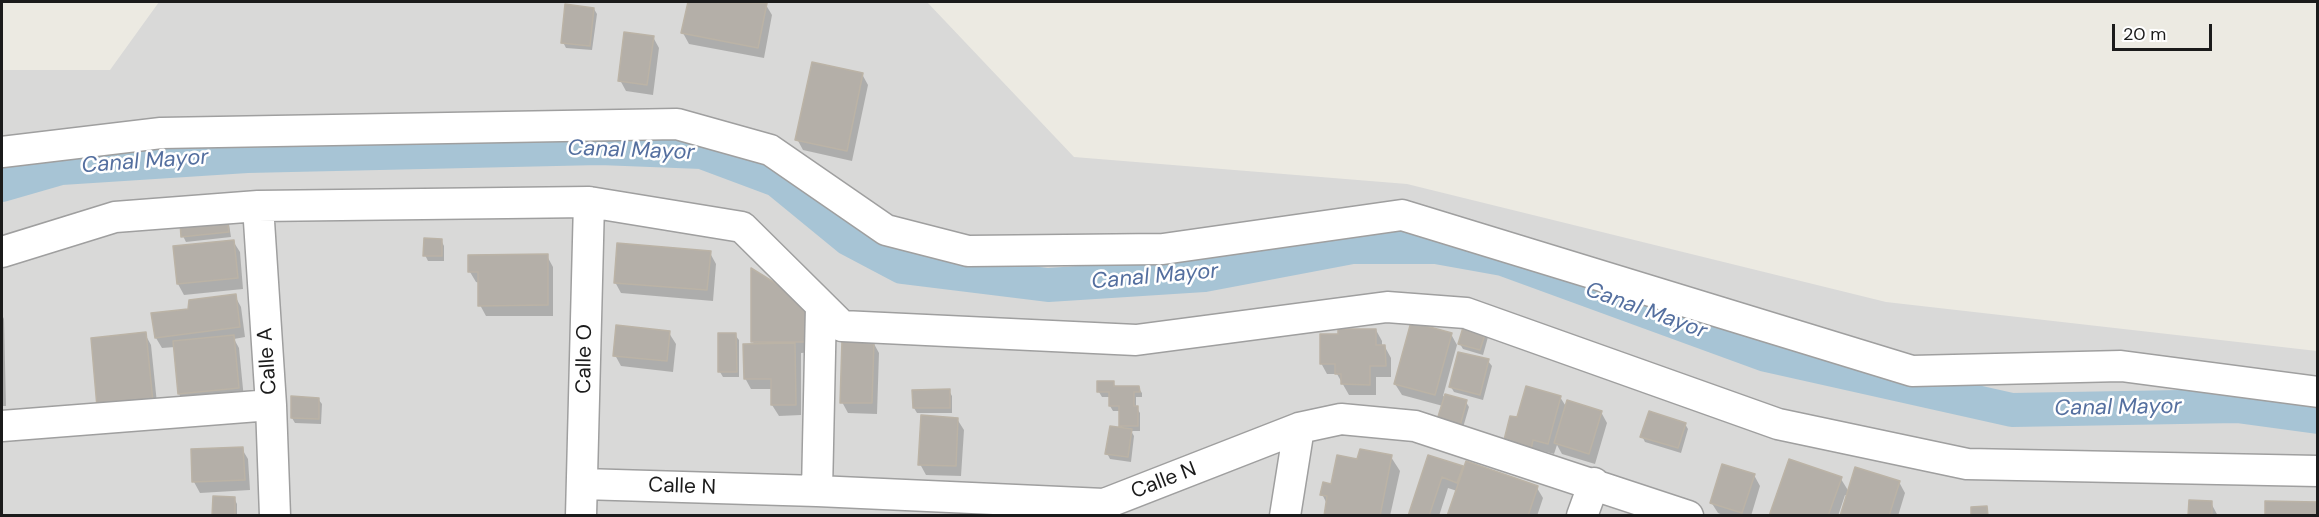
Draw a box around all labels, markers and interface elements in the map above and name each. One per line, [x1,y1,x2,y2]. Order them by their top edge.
scale bar [2115,12,2216,50]
text: 20 m [2123,22,2166,46]
water label: Canal Mayor [567,136,695,166]
water label: Canal Mayor [81,144,209,180]
water label: Canal Mayor [1090,258,1220,296]
water label: Canal Mayor [1582,277,1710,345]
street label: Calle O [572,324,598,394]
street label: Calle A [253,327,283,395]
water label: Canal Mayor [2054,394,2182,422]
street label: Calle N [1128,457,1200,505]
street label: Calle N [648,473,716,501]

